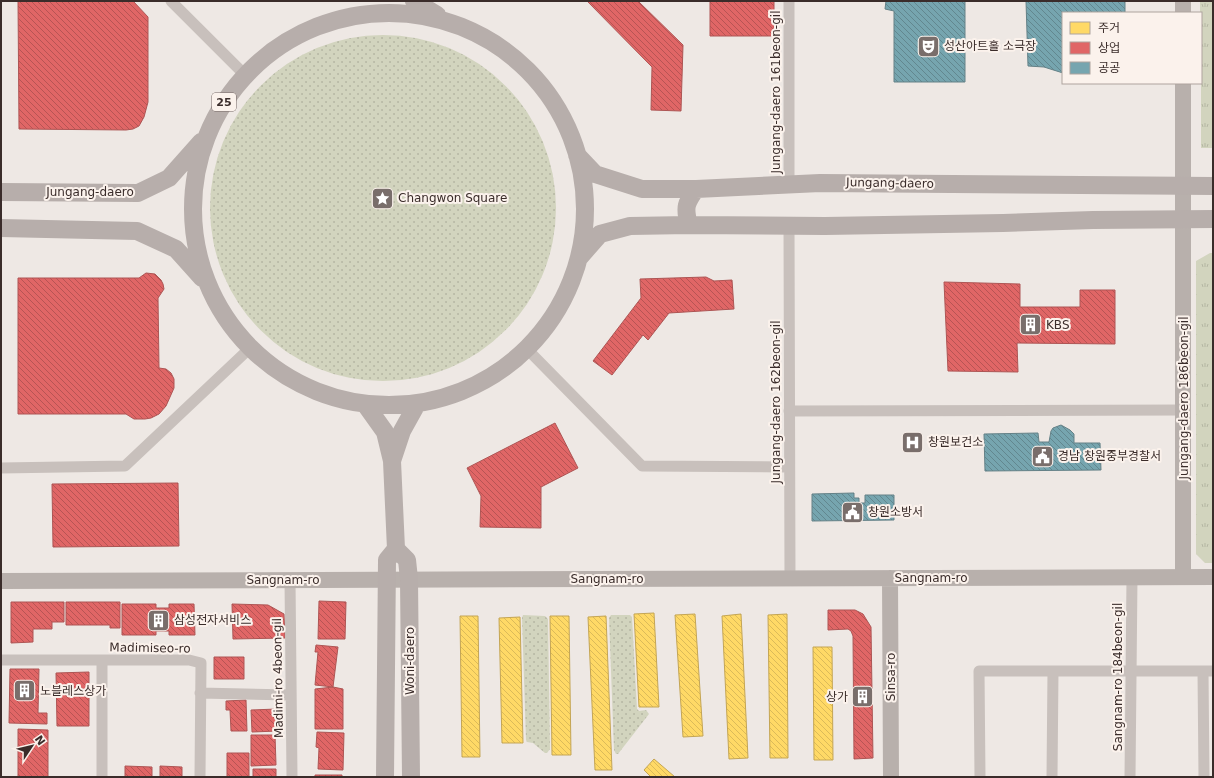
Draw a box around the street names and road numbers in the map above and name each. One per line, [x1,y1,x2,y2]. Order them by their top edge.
street label: Jungang-daero 161beon-gil [769,11,783,174]
road number: 25 [212,93,236,111]
street label: Jungang-daero [845,175,934,191]
street label: Jungang-daero [45,185,134,199]
street label: Jungang-daero 186beon-gil [1177,317,1191,480]
street label: Jungang-daero 162beon-gil [769,321,783,484]
street label: Sangnam-ro [894,571,968,585]
street label: Sangnam-ro [570,572,644,586]
street label: Sangnam-ro [246,573,320,587]
street label: Sangnam-ro 184beon-gil [1111,603,1125,751]
street label: Madimi-ro 4beon-gil [270,618,286,738]
street label: Woni-daero [403,627,417,695]
street label: Madimiseo-ro [109,640,191,656]
street label: Sinsa-ro [884,653,898,701]

